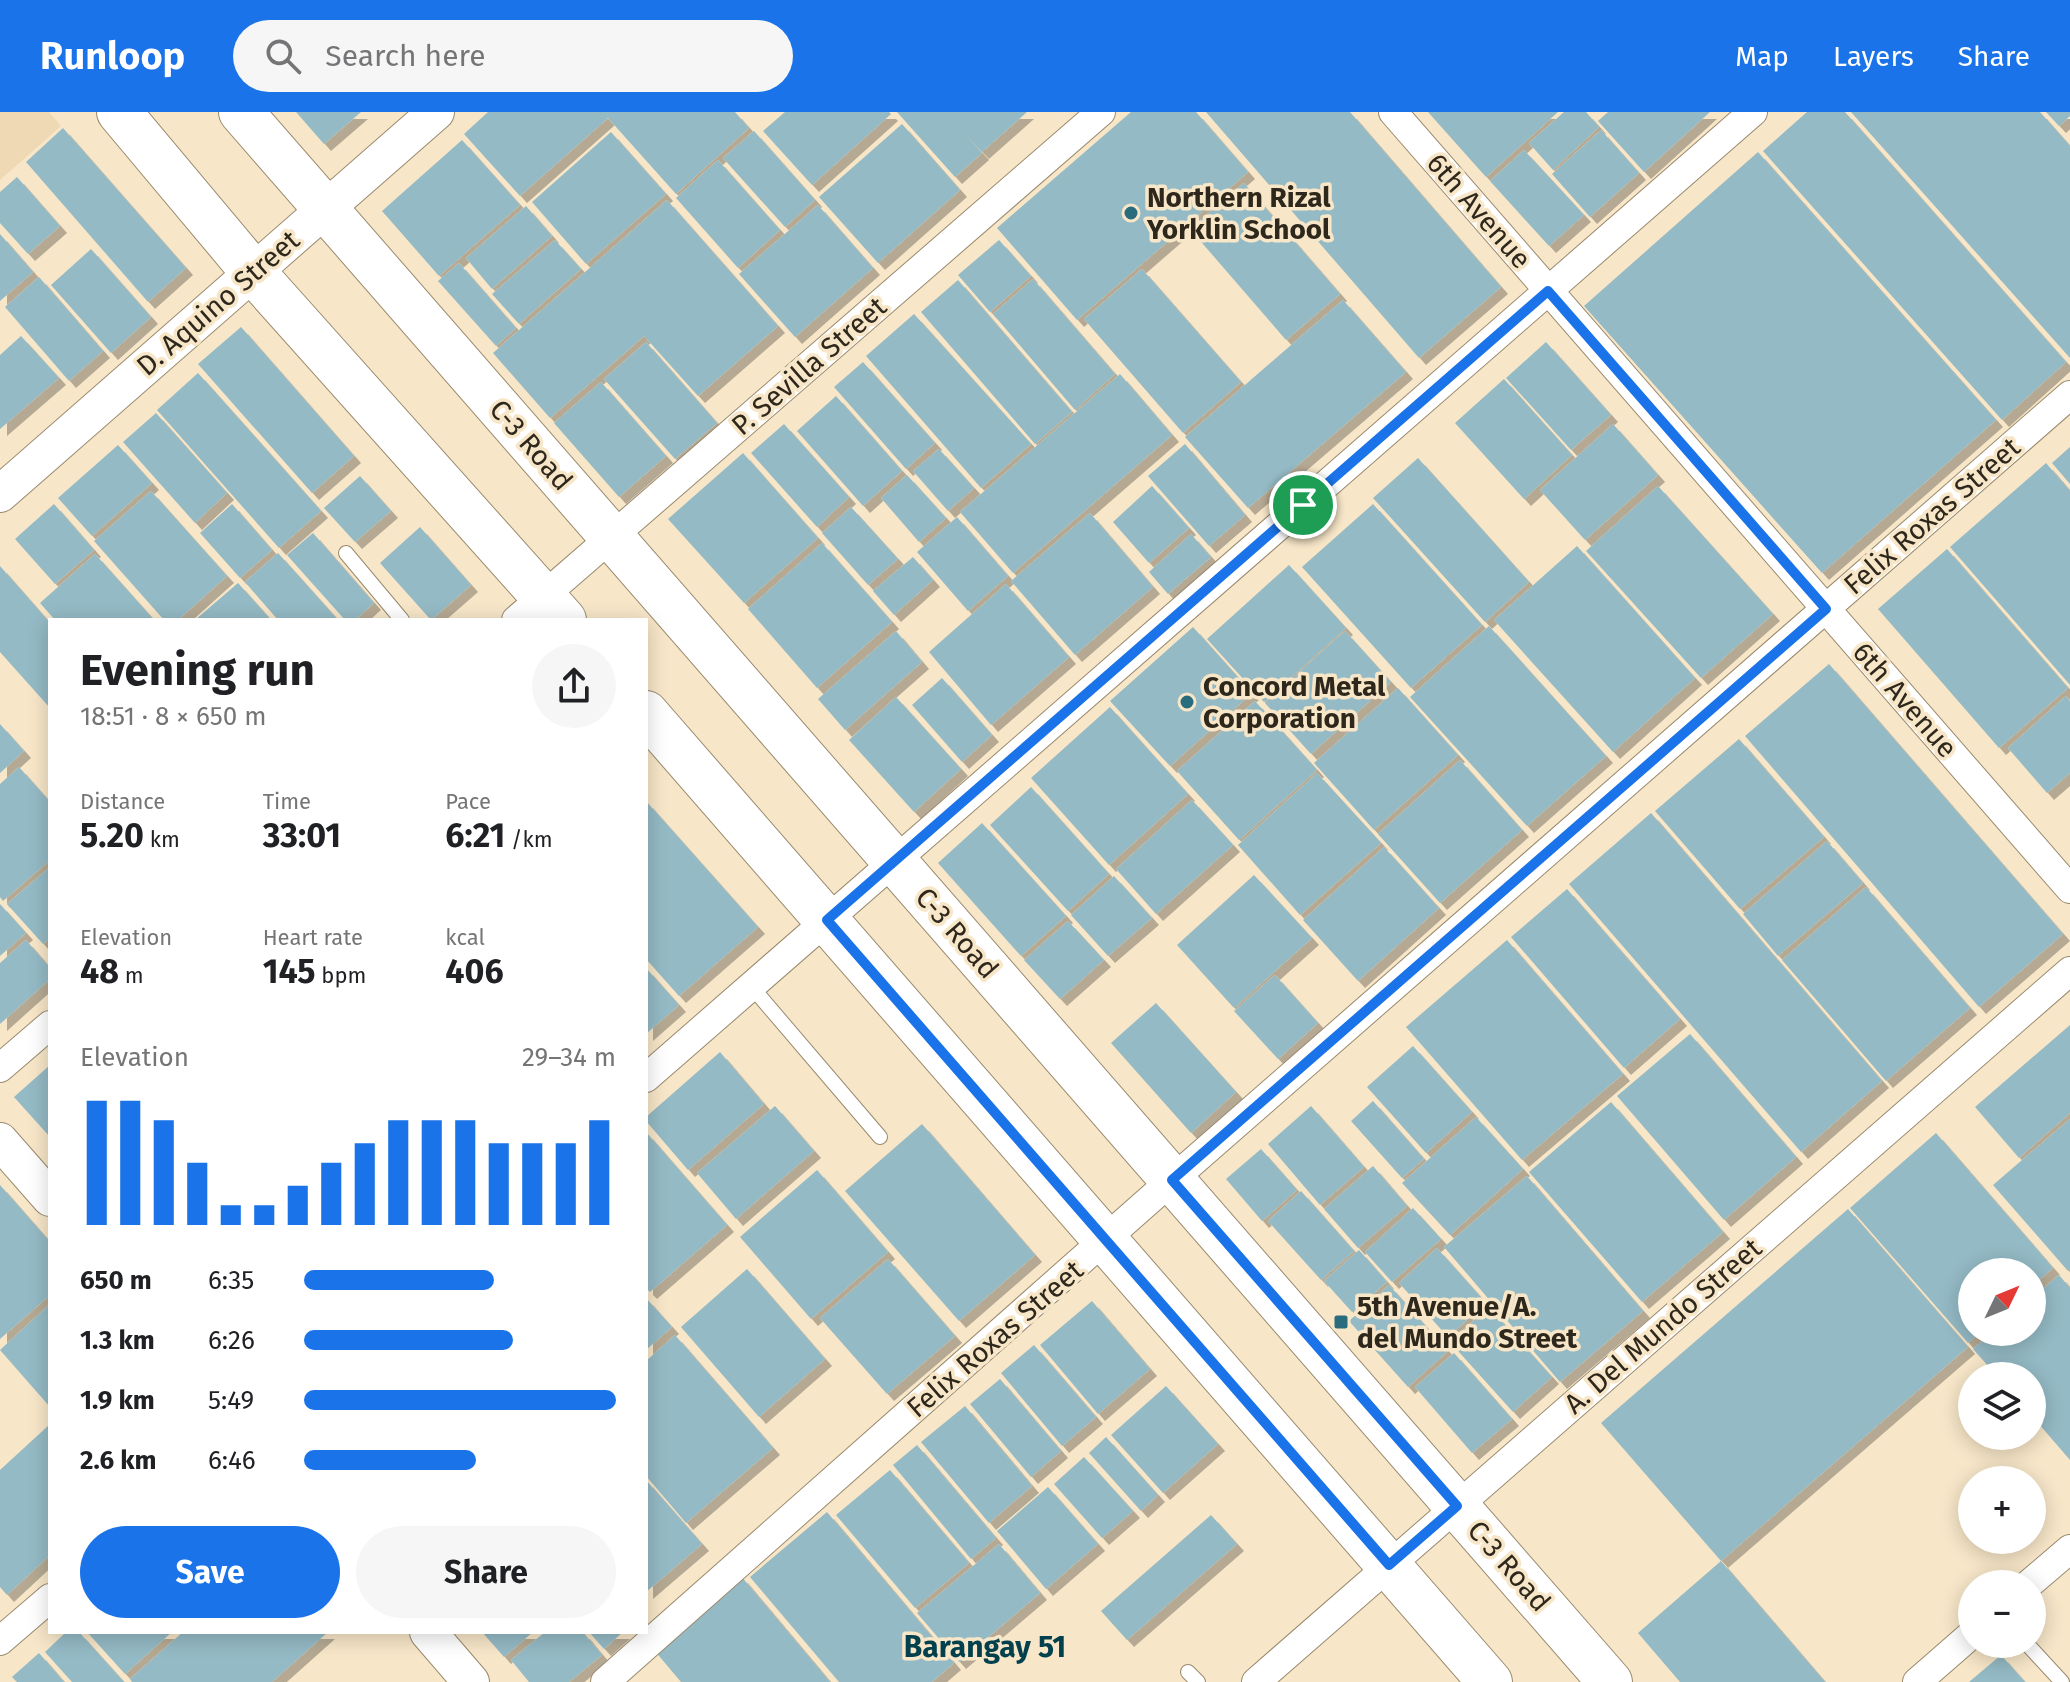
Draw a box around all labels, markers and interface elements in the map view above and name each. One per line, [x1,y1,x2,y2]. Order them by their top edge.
search box [233,20,793,92]
text: Runloop [40,33,185,79]
icon: search [261,34,305,78]
text: Search here [325,38,486,74]
text: Map [1735,40,1789,73]
text: Layers [1833,40,1914,73]
text: Share [1958,40,2030,73]
street label: 6th Avenue [1420,147,1538,275]
place label: Northern Rizal Yorklin School [1146,181,1331,246]
marker: Northern Rizal Yorklin School [1122,204,1140,222]
street label: D. Aquino Street [130,223,307,383]
street label: P. Sevilla Street [725,289,894,442]
street label: C-3 Road [483,393,579,497]
street label: Felix Roxas Street [1837,430,2027,601]
pin [1269,471,1337,539]
icon: arrive [1281,483,1325,527]
street label: 6th Avenue [1846,636,1964,764]
text: Evening run [80,644,315,697]
button: share [532,644,616,728]
place label: Concord Metal Corporation [1203,670,1386,735]
marker: Concord Metal Corporation [1178,693,1196,711]
text: 18:51 · 8 × 650 m [80,701,266,732]
text: Distance [80,788,165,815]
text: Time [263,788,311,815]
text: Pace [445,788,491,815]
text: 5.20 [80,815,144,856]
text: 33:01 [263,815,341,856]
text: 6:21 [445,815,505,856]
text: km [144,826,180,853]
text: /km [505,826,553,853]
street label: C-3 Road [909,881,1005,985]
text: Elevation [80,924,172,951]
text: Heart rate [263,924,363,951]
text: kcal [445,924,485,951]
text: 48 [80,951,119,992]
text: 145 [263,951,316,992]
text: 406 [445,951,504,992]
text: m [119,962,144,989]
text: bpm [316,962,366,989]
text: Elevation [80,1042,189,1073]
text: 29–34 m [522,1042,616,1073]
street label: A. Del Mundo Street [1558,1231,1769,1421]
street label: Felix Roxas Street [900,1253,1090,1424]
north arrow [1958,1258,2046,1346]
map controls [1958,1258,2046,1658]
text: 650 m [80,1265,152,1296]
text: 6:35 [208,1265,254,1296]
place label: 5th Avenue/A. del Mundo Street [1357,1290,1578,1355]
marker: 5th Avenue/A. del Mundo Street [1332,1313,1350,1331]
text: 1.3 km [80,1325,155,1356]
text: 6:26 [208,1325,255,1356]
button: layers [1958,1362,2046,1450]
text: 1.9 km [80,1385,155,1416]
text: 5:49 [208,1385,254,1416]
text: 2.6 km [80,1445,157,1476]
text: 6:46 [208,1445,256,1476]
button: + [1958,1466,2046,1554]
street label: C-3 Road [1461,1514,1557,1618]
button: Save [80,1526,340,1618]
button: Share [356,1526,616,1618]
button: − [1958,1570,2046,1658]
district label: Barangay 51 [904,1629,1066,1665]

